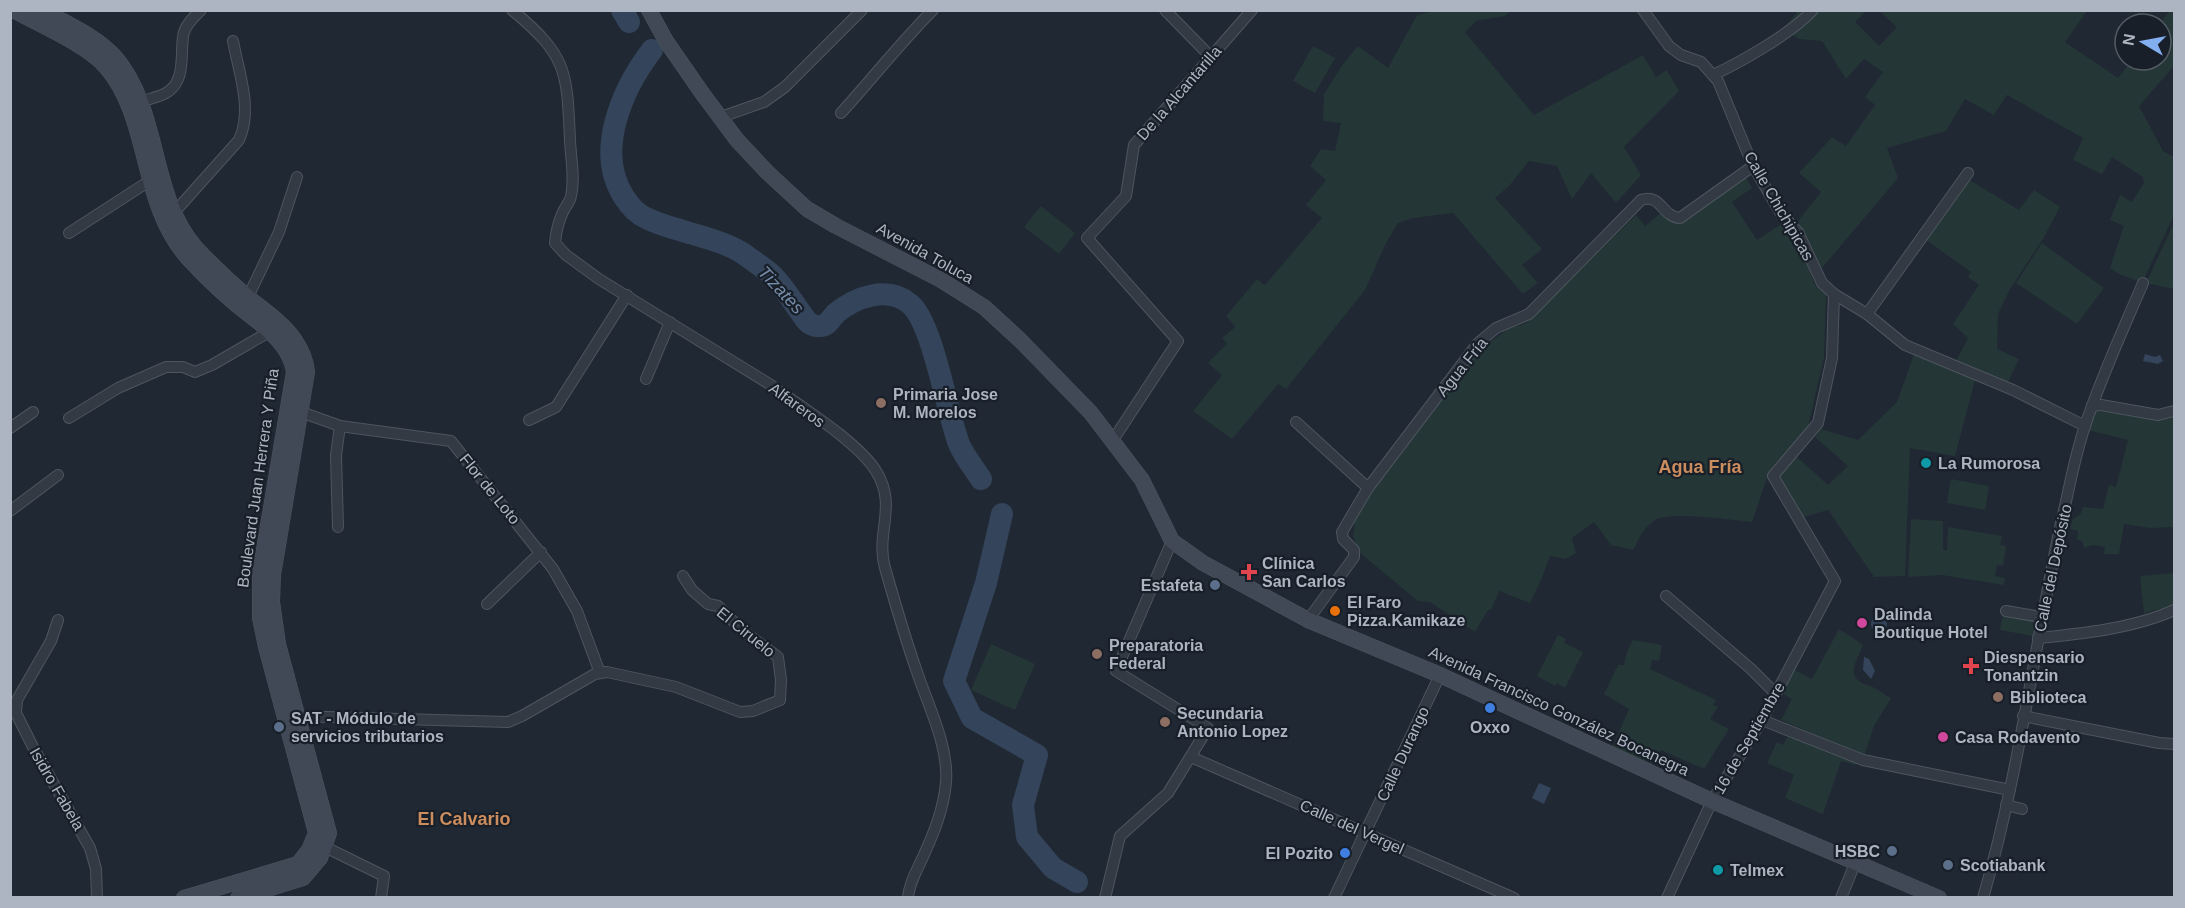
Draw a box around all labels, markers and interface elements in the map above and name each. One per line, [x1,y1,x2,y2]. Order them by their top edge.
north arrow [2113,12,2173,72]
text: N [2119,32,2138,47]
street label: De la Alcantarilla [1133,42,1225,144]
street label: Calle Chichipicas [1741,149,1817,263]
street label: Avenida Toluca [874,219,976,287]
water label: Tizates [754,262,808,318]
street label: Agua Fría [1433,334,1491,400]
street label: Boulevard Juan Herrera Y Piña [234,367,282,589]
street label: Alfareros [766,379,828,431]
place label: Primaria Jose M. Morelos [893,386,998,421]
marker: Primaria Jose M. Morelos [874,396,888,410]
street label: Flor de Loto [457,450,524,528]
place label: La Rumorosa [1938,455,2040,472]
marker: La Rumorosa [1919,456,1933,470]
district label: Agua Fría [1658,457,1742,477]
street label: Calle del Depósito [2031,503,2075,633]
place label: Clínica San Carlos [1262,555,1346,590]
marker: Clínica San Carlos [1240,563,1258,581]
place label: Estafeta [1141,577,1203,594]
marker: Estafeta [1208,578,1222,592]
place label: El Faro Pizza.Kamikaze [1347,594,1465,629]
street label: El Ciruelo [714,604,778,660]
marker: El Faro Pizza.Kamikaze [1328,604,1342,618]
place label: Dalinda Boutique Hotel [1874,606,1988,641]
marker: Dalinda Boutique Hotel [1855,616,1869,630]
place label: Preparatoria Federal [1109,637,1203,672]
street label: Avenida Francisco González Bocanegra [1426,643,1692,779]
marker: Preparatoria Federal [1090,647,1104,661]
place label: Diespensario Tonantzin [1984,649,2085,684]
marker: Diespensario Tonantzin [1962,657,1980,675]
street label: 16 de Septiembre [1710,679,1788,797]
place label: Biblioteca [2010,689,2087,706]
marker: Biblioteca [1991,690,2005,704]
marker: Oxxo [1483,701,1497,715]
street label: Calle Durango [1374,704,1432,804]
place label: Secundaria Antonio Lopez [1177,705,1288,740]
place label: SAT - Módulo de servicios tributarios [291,710,444,745]
marker: Secundaria Antonio Lopez [1158,715,1172,729]
place label: Oxxo [1470,719,1510,736]
marker: SAT - Módulo de servicios tributarios [272,720,286,734]
place label: Casa Rodavento [1955,729,2081,746]
marker: Casa Rodavento [1936,730,1950,744]
street label: Isidro Fabela [27,745,88,833]
street label: Calle del Vergel [1297,796,1407,858]
district label: El Calvario [417,809,511,829]
place label: HSBC [1835,843,1880,860]
marker: HSBC [1885,844,1899,858]
place label: El Pozito [1265,845,1333,862]
marker: El Pozito [1338,846,1352,860]
place label: Scotiabank [1960,857,2045,874]
marker: Scotiabank [1941,858,1955,872]
place label: Telmex [1730,862,1784,879]
marker: Telmex [1711,863,1725,877]

